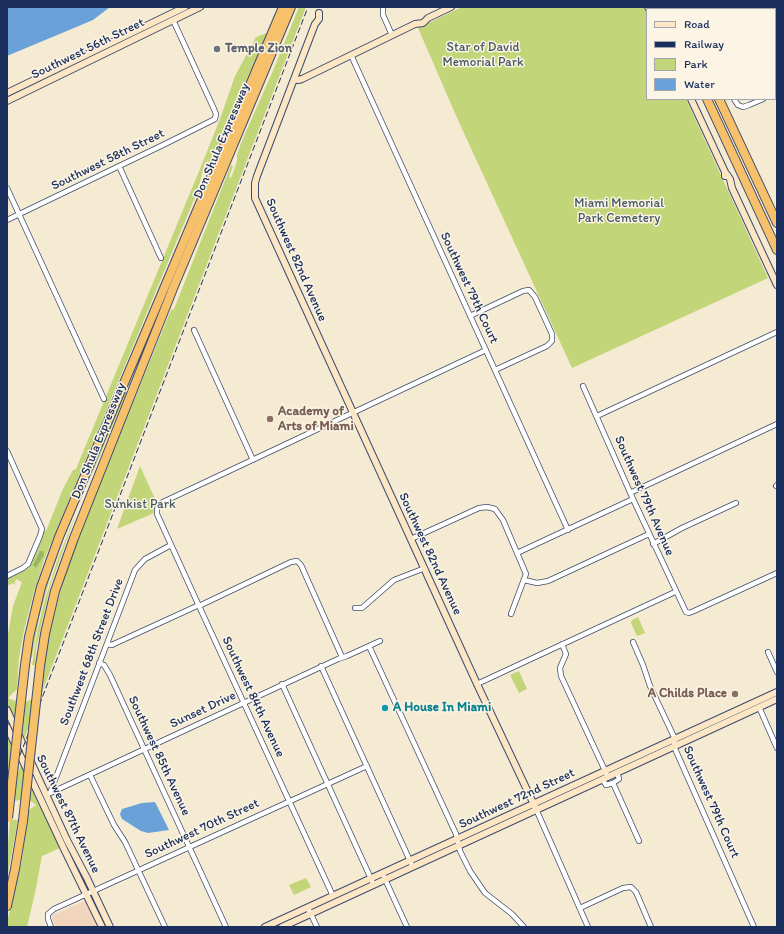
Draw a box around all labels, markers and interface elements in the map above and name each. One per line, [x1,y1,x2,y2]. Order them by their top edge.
legend [646,8,776,100]
street label: Southwest 56th Street [29,15,147,83]
text: Road [684,17,710,31]
text: Railway [684,37,724,51]
park label: Star of David Memorial Park [442,40,524,71]
place label: Temple Zion [225,41,292,57]
marker: Temple Zion [212,44,222,54]
text: Park [684,57,708,71]
text: Water [684,77,715,91]
street label: Don Shula Expressway [191,81,253,201]
street label: Southwest 58th Street [49,126,167,194]
street label: Southwest 82nd Avenue [262,196,330,324]
park label: Miami Memorial Park Cemetery [574,196,664,227]
street label: Southwest 79th Court [436,230,502,346]
street label: Don Shula Expressway [69,381,129,501]
place label: Academy of Arts of Miami [278,404,354,435]
marker: Academy of Arts of Miami [265,414,275,424]
street label: Southwest 79th Avenue [611,434,677,558]
street label: Southwest 82nd Avenue [395,490,465,618]
park label: Sunkist Park [104,497,176,513]
street label: Southwest 68th Street Drive [57,576,127,728]
street label: Southwest 84th Avenue [218,634,288,760]
place label: A Childs Place [648,686,727,702]
street label: Sunset Drive [168,688,238,732]
marker: A Childs Place [730,689,740,699]
street label: Southwest 85th Avenue [124,694,194,818]
place label: A House In Miami [393,700,491,716]
marker: A House In Miami [380,703,390,713]
street label: Southwest 79th Court [679,744,743,860]
street label: Southwest 87th Avenue [33,752,103,876]
street label: Southwest 72nd Street [457,765,577,833]
street label: Southwest 70th Street [142,796,262,862]

